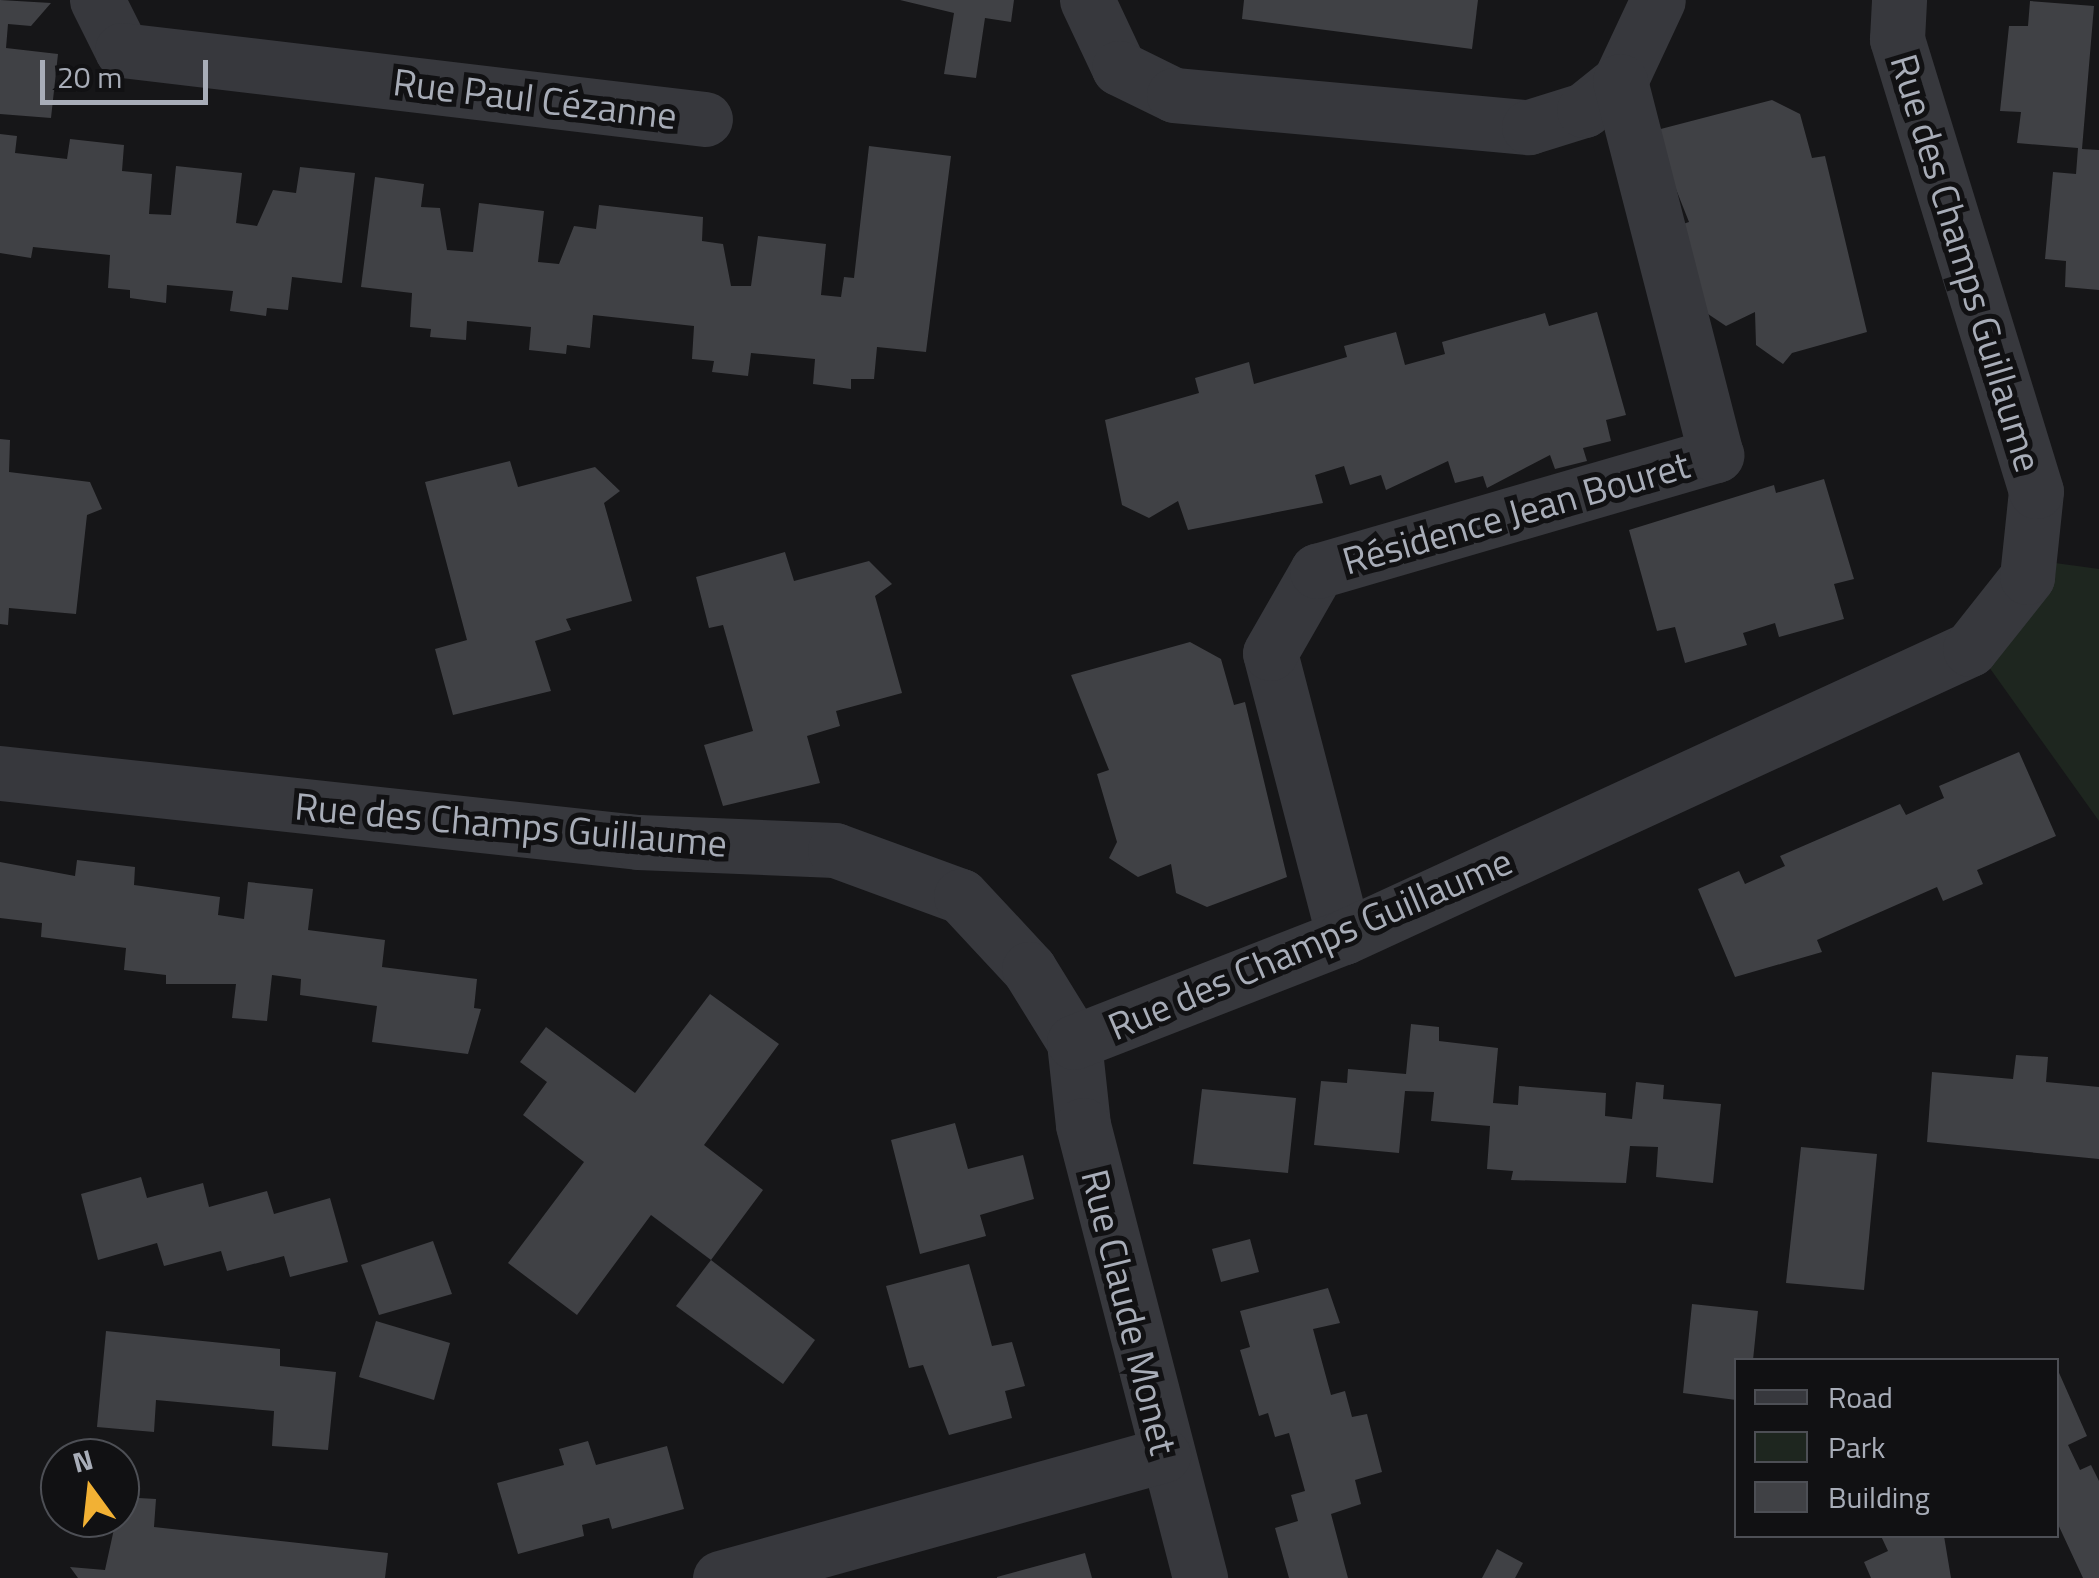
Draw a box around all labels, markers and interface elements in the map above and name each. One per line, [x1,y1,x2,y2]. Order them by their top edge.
scale bar [45,40,212,102]
street label: Rue des Champs Guillaume [1881,49,2051,477]
text: 20 m [57,54,122,100]
street label: Rue Paul Cézanne [391,59,679,139]
street label: Résidence Jean Bouret [1337,442,1695,584]
street label: Rue des Champs Guillaume [293,783,729,867]
street label: Rue des Champs Guillaume [1101,838,1519,1050]
street label: Rue Claude Monet [1072,1165,1186,1459]
legend [1734,1358,2059,1538]
text: Road [1828,1374,1893,1420]
text: Park [1828,1424,1885,1470]
text: N [68,1437,98,1484]
north arrow [40,1438,140,1538]
text: Building [1828,1474,1930,1520]

